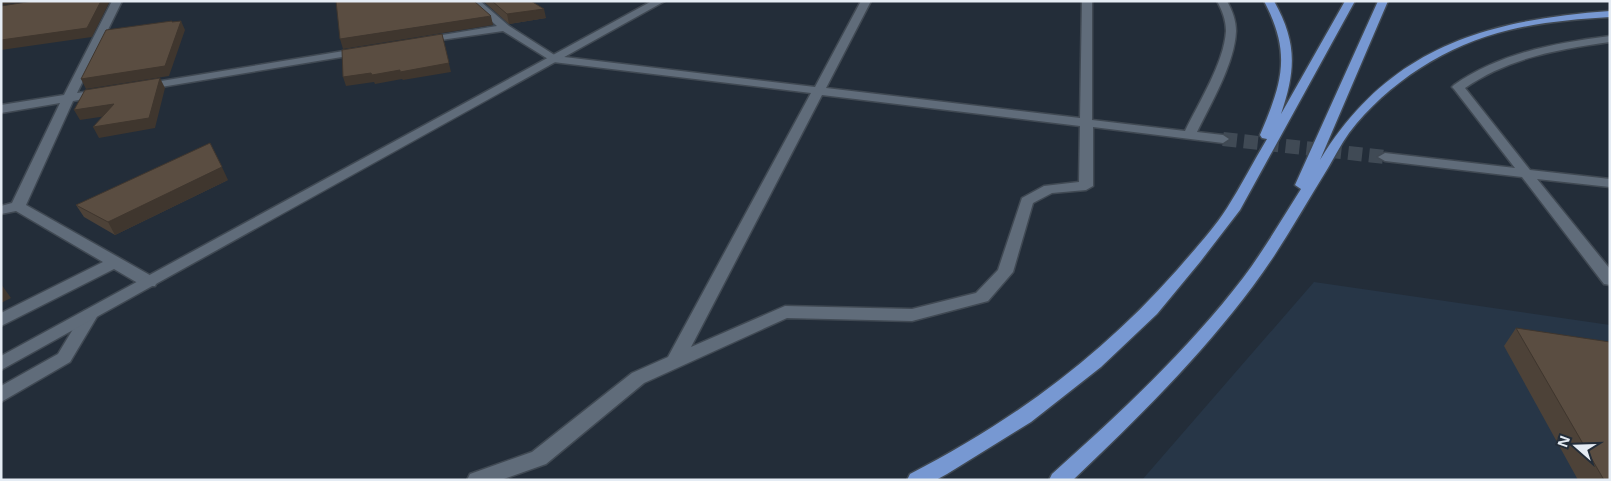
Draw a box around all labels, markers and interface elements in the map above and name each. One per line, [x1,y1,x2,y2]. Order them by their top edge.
north arrow [1551,421,1601,471]
text: N [1552,433,1574,450]

